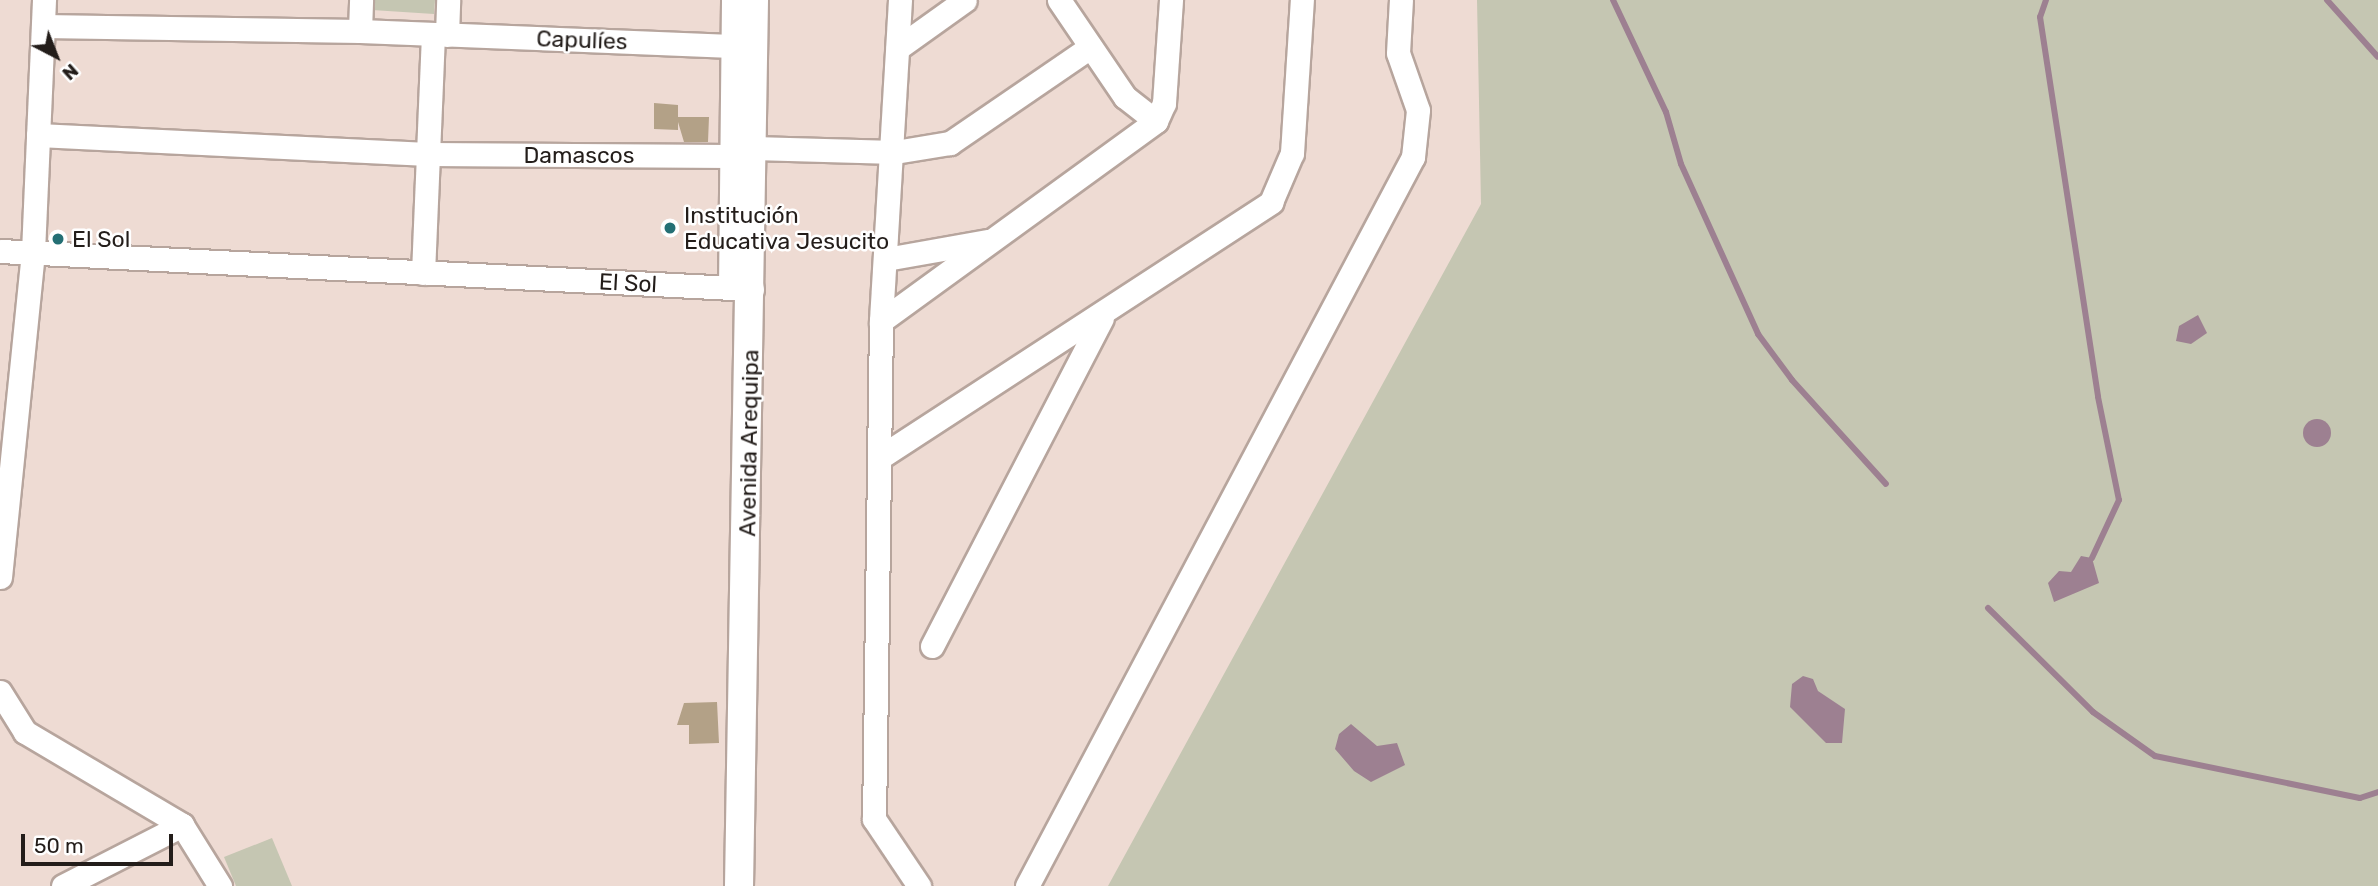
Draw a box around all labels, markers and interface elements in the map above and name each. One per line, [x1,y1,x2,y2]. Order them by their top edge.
north arrow [21,21,91,91]
street label: Capulíes [536,25,628,55]
text: N [58,59,83,85]
street label: Damascos [523,141,635,169]
place label: Institución Educativa Jesucito [684,201,889,255]
marker: Institución Educativa Jesucito [662,220,678,236]
place label: El Sol [72,225,130,253]
marker: El Sol [50,231,66,247]
street label: El Sol [598,268,658,298]
street label: Avenida Arequipa [734,349,764,537]
scale bar [24,820,177,864]
text: 50 m [34,833,84,858]

